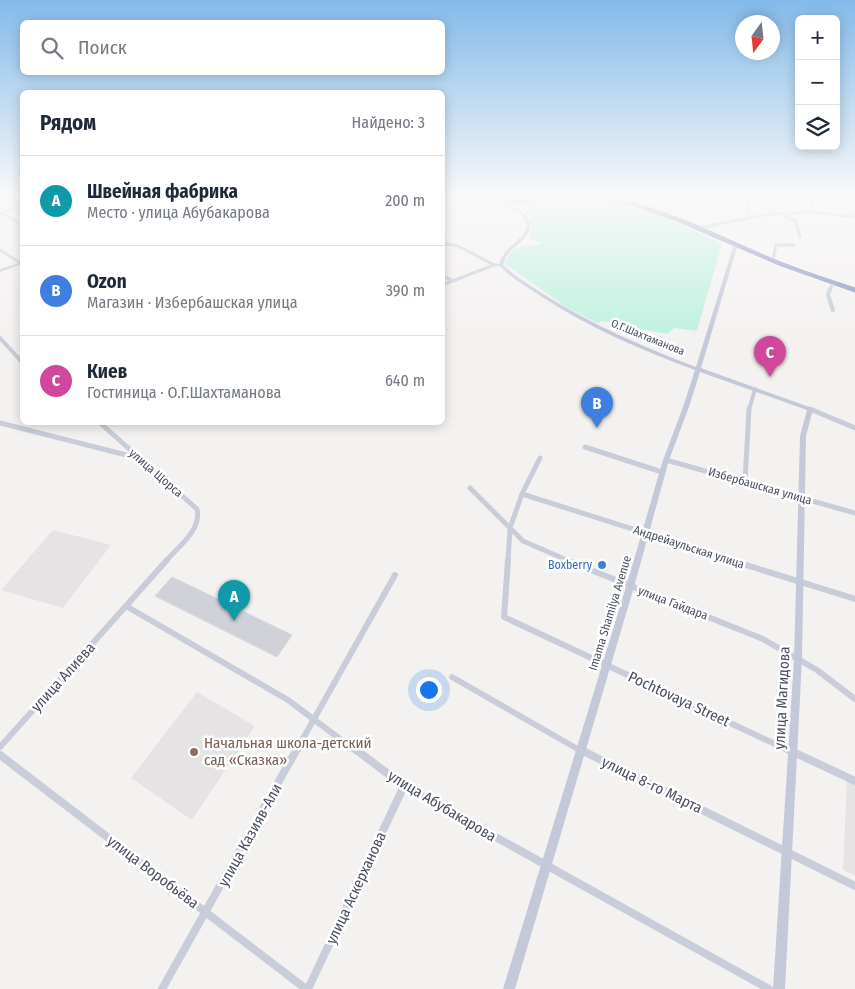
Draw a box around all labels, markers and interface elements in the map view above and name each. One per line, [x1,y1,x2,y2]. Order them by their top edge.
north arrow [735,15,780,60]
map controls [795,15,840,150]
button: + [795,15,840,60]
search box [20,20,445,75]
icon: search [38,34,66,62]
text: Поиск [78,36,127,59]
button: − [795,60,840,105]
button: layers [795,105,840,150]
text: Рядом [40,110,96,136]
text: Найдено: 3 [352,113,425,132]
text: Швейная фабрика [87,180,238,203]
text: A [52,191,60,210]
text: 200 m [385,191,425,210]
text: Место · улица Абубакарова [87,203,270,222]
text: Ozon [87,270,127,293]
text: B [52,281,60,300]
text: 390 m [386,281,425,300]
text: Магазин · Избербашская улица [87,293,298,312]
street label: О.Г.Шахтаманова [609,317,687,358]
pin: C [754,336,786,377]
text: Киев [87,360,127,383]
text: C [52,371,60,390]
text: 640 m [385,371,425,390]
text: Гостиница · О.Г.Шахтаманова [87,383,281,402]
pin: B [581,387,613,428]
street label: улица Щорса [126,446,186,500]
street label: Избербашская улица [707,465,813,508]
street label: Андрейаульская улица [632,523,746,572]
street label: Imama Shamilya Avenue [586,554,634,672]
place label: Boxberry [548,558,593,572]
marker: Boxberry [596,559,608,571]
pin: A [218,580,250,621]
street label: улица Гайдара [636,583,710,623]
street label: улица Алиева [27,639,99,715]
street label: улица Магидова [770,646,794,750]
street label: Pochtovaya Street [625,668,733,730]
your location [416,677,442,703]
place label: Начальная школа-детский сад «Сказка» [204,734,372,769]
marker: Начальная школа-детский сад «Сказка» [188,746,200,758]
street label: улица 8-го Марта [599,753,705,817]
street label: улица Абубакарова [385,767,499,845]
street label: улица Казияв-Али [214,780,286,890]
street label: улица Аскерханова [322,829,390,947]
street label: улица Воробьёва [104,832,202,912]

